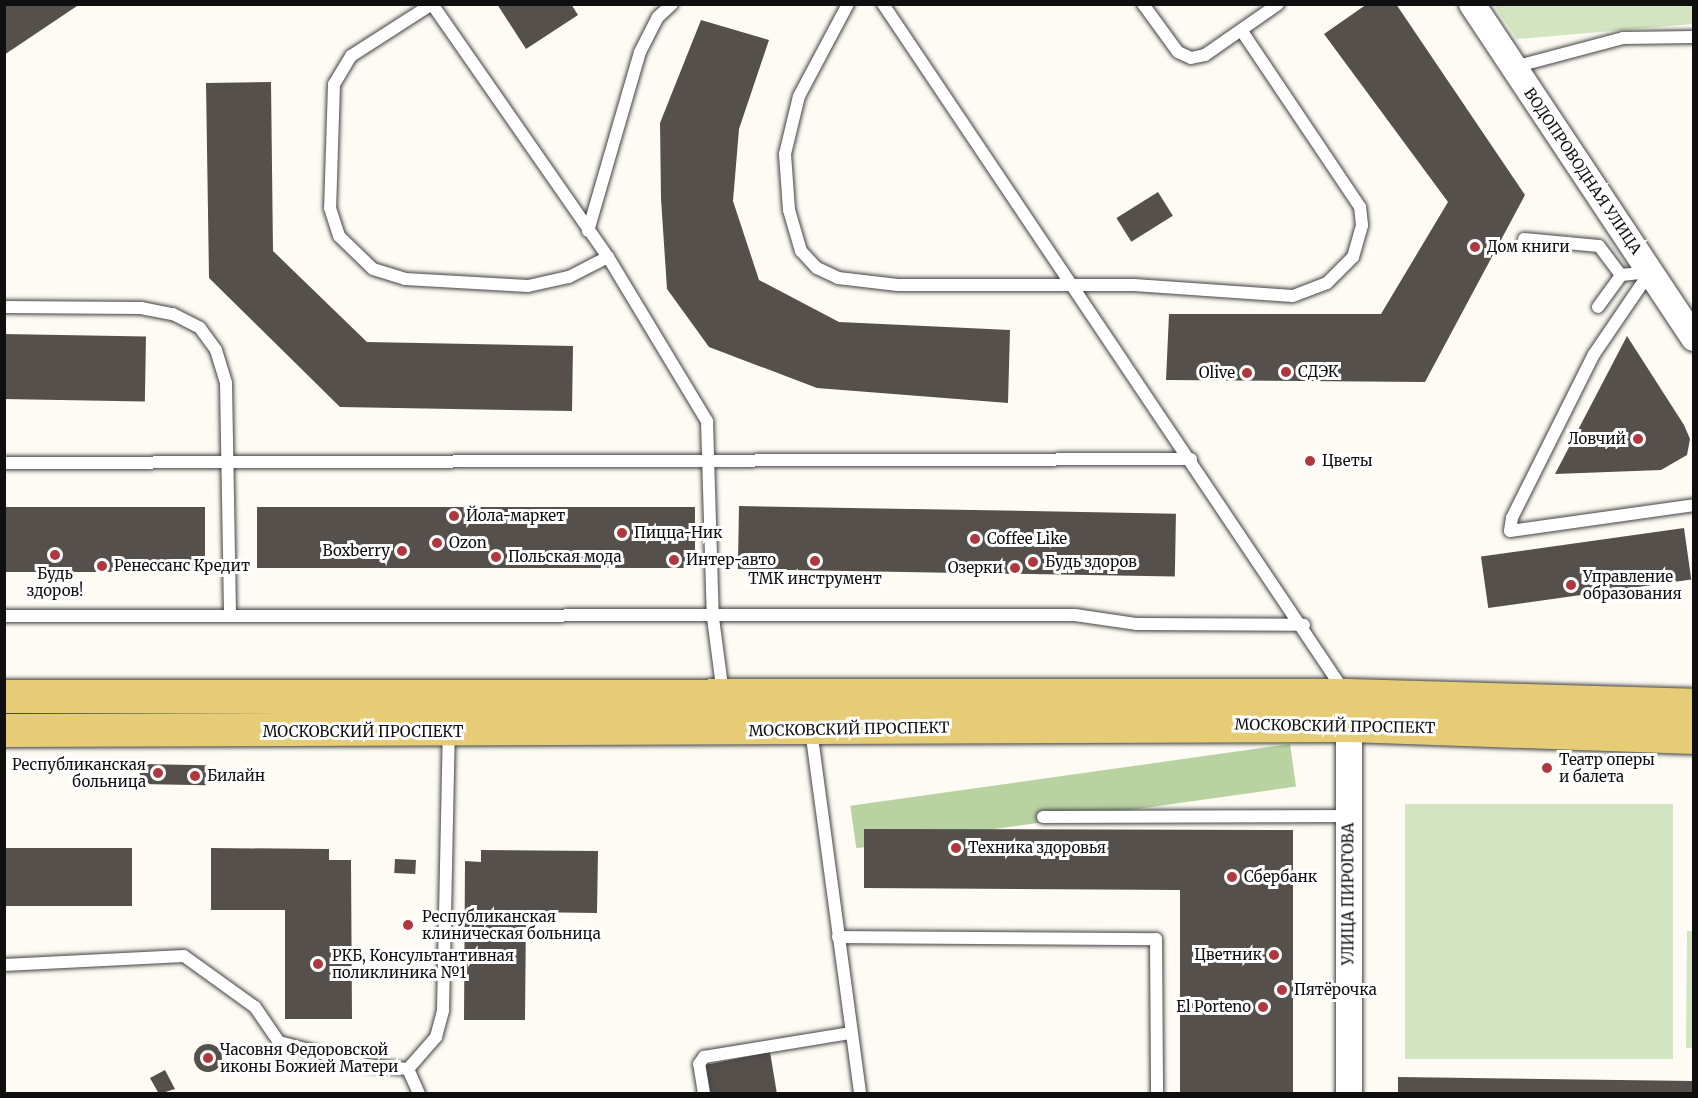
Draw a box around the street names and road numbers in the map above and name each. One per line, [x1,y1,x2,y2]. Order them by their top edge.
street label: ВОДОПРОВОДНАЯ УЛИЦА [1520,84,1646,258]
street label: МОСКОВСКИЙ ПРОСПЕКТ [1235,715,1435,737]
street label: МОСКОВСКИЙ ПРОСПЕКТ [749,718,949,740]
street label: МОСКОВСКИЙ ПРОСПЕКТ [263,723,463,741]
street label: УЛИЦА ПИРОГОВА [1339,823,1357,965]

